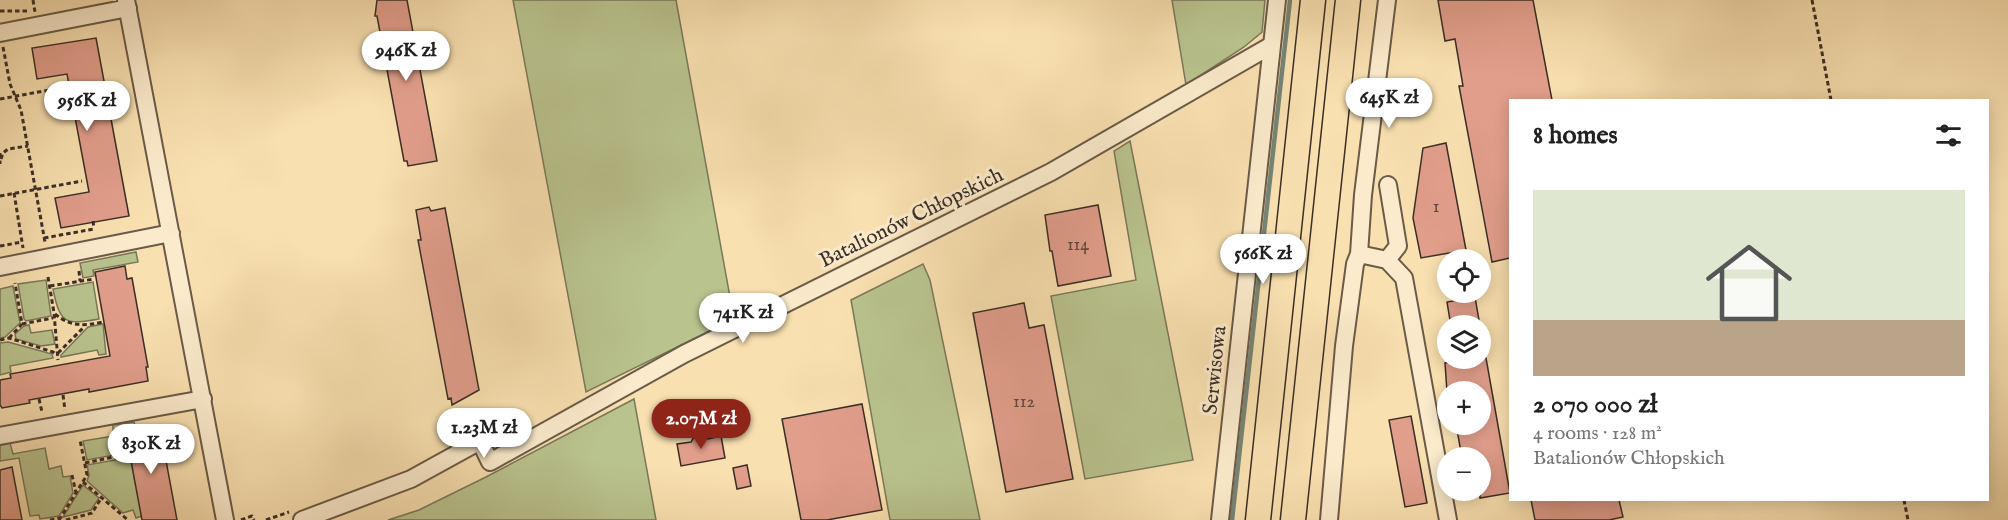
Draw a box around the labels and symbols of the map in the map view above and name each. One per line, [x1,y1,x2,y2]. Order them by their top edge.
pin: 946K zł [351,31,461,82]
pin: 645K zł [1334,78,1444,129]
pin: 956K zł [32,81,142,132]
street label: Batalionów Chłopskich [815,162,1008,275]
house number: 1 [1433,196,1439,219]
house number: 114 [1067,234,1089,257]
pin: 566K zł [1208,234,1318,285]
pin: 741K zł [688,293,798,344]
street label: Serwisowa [1197,324,1234,416]
house number: 112 [1013,391,1035,414]
pin: 2.07M zł [639,399,763,450]
pin: 1.23M zł [422,408,546,459]
pin: 830K zł [96,424,206,475]

